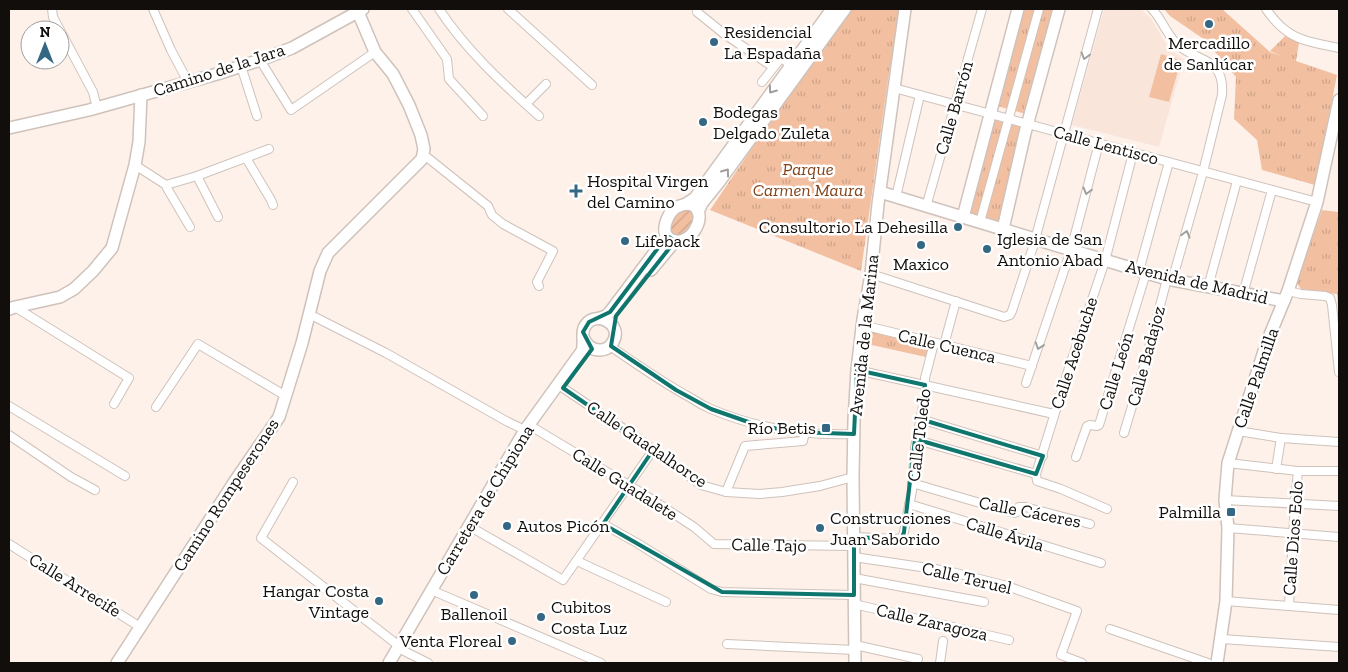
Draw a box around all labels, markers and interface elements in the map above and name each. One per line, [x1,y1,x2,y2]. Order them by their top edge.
marker: Mercadillo de Sanlúcar [1203,18,1215,30]
north arrow [20,20,70,70]
place label: Residencial La Espadaña [724,21,822,64]
text: N [40,24,51,41]
place label: Mercadillo de Sanlúcar [1164,32,1254,75]
marker: Residencial La Espadaña [708,36,720,48]
street label: Camino de la Jara [151,38,288,102]
one-way arrow [1080,51,1091,60]
street label: Calle Barrón [930,58,978,158]
one-way arrow [770,84,778,93]
place label: Bodegas Delgado Zuleta [713,101,830,144]
marker: Bodegas Delgado Zuleta [697,116,709,128]
street label: Calle Lentisco [1051,120,1161,170]
park label: Parque Carmen Maura [753,158,863,201]
one-way arrow [720,168,729,178]
place label: Hospital Virgen del Camino [587,170,709,213]
marker: Hospital Virgen del Camino [569,184,583,198]
one-way arrow [1082,186,1092,194]
place label: Consultorio La Dehesilla [759,216,948,238]
marker: Consultorio La Dehesilla [952,221,964,233]
place label: Iglesia de San Antonio Abad [997,228,1103,271]
place label: Lifeback [635,230,701,252]
one-way arrow [1180,230,1190,238]
marker: Lifeback [619,235,631,247]
marker: Maxico [915,239,927,251]
marker: Iglesia de San Antonio Abad [981,243,993,255]
street label: Avenida de la Marina [845,253,883,417]
place label: Maxico [893,253,949,275]
street label: Avenida de Madrid [1124,255,1270,309]
street label: Calle Acebuche [1046,294,1102,412]
street label: Calle Badajoz [1122,304,1170,408]
street label: Calle Cuenca [896,324,998,368]
street label: Calle Palmilla [1229,324,1284,431]
street label: Calle León [1094,329,1138,413]
one-way arrow [1034,341,1044,349]
street label: Calle Toledo [902,387,936,483]
street label: Calle Guadalhorce [583,396,711,492]
street label: Camino Rompeserones [168,414,284,576]
place label: Río Betis [748,417,816,439]
street label: Carretera de Chipiona [431,420,539,579]
marker: Río Betis [820,422,832,434]
street label: Calle Guadalete [568,443,682,525]
street label: Calle Dios Eolo [1278,480,1308,596]
street label: Calle Cáceres [977,491,1083,533]
place label: Palmilla [1158,501,1221,523]
marker: Palmilla [1225,506,1237,518]
place label: Construcciones Juan Saborido [830,507,951,550]
street label: Calle Ávila [963,512,1047,556]
place label: Autos Picón [517,515,610,537]
marker: Autos Picón [501,520,513,532]
marker: Construcciones Juan Saborido [814,522,826,534]
street label: Calle Tajo [731,533,807,557]
street label: Calle Arrecife [25,548,125,622]
street label: Calle Teruel [920,557,1014,599]
place label: Hangar Costa Vintage [263,580,369,623]
marker: Ballenoil [468,589,480,601]
marker: Hangar Costa Vintage [373,595,385,607]
place label: Cubitos Costa Luz [551,596,627,639]
street label: Calle Zaragoza [874,598,990,646]
place label: Ballenoil [441,603,508,625]
marker: Cubitos Costa Luz [535,611,547,623]
place label: Venta Floreal [399,630,502,652]
marker: Venta Floreal [506,635,518,647]

